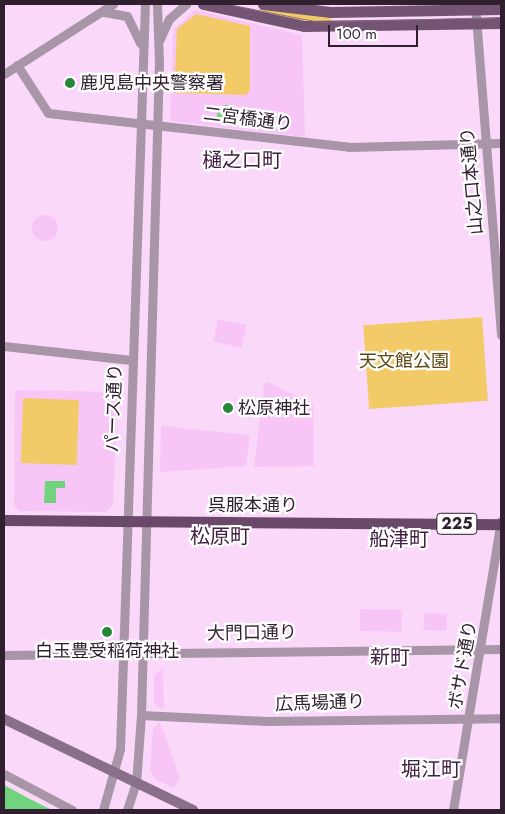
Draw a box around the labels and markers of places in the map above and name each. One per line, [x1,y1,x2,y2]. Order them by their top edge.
place label: 鹿児島中央警察署 [80,72,224,94]
marker: 鹿児島中央警察署 [64,77,76,89]
place label: 松原神社 [238,397,310,419]
marker: 松原神社 [222,402,234,414]
marker: 白玉豊受稲荷神社 [101,626,113,638]
place label: 白玉豊受稲荷神社 [35,640,179,662]

